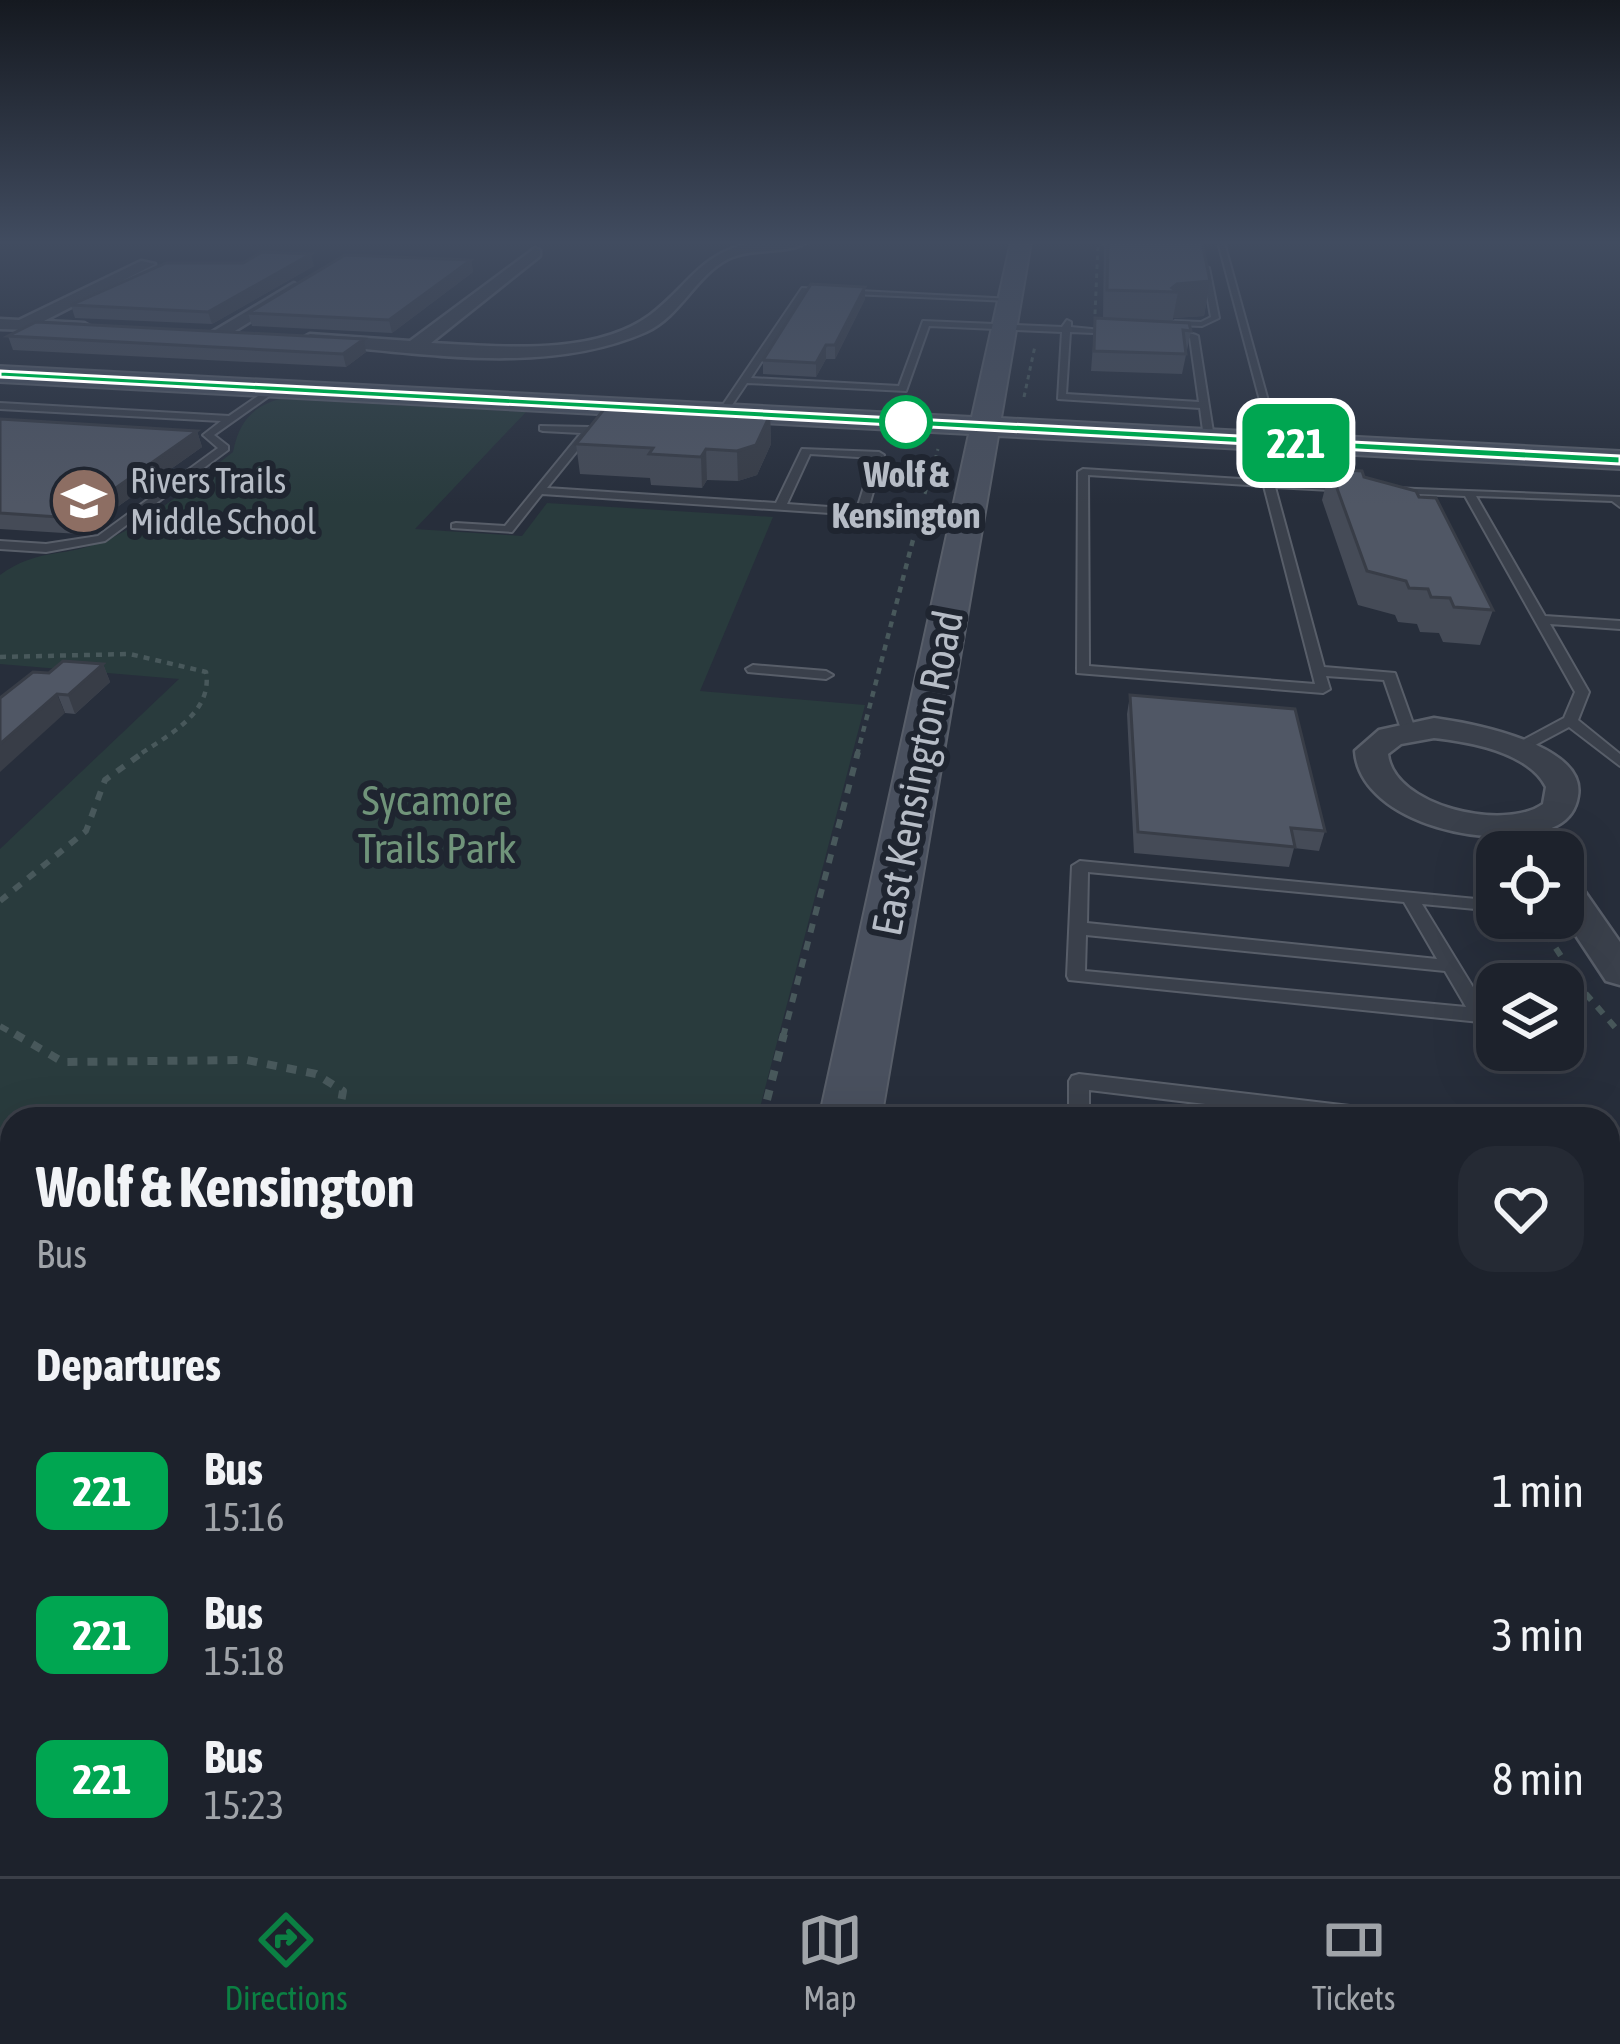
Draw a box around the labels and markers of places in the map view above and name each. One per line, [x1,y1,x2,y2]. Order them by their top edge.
marker: Wolf & Kensington [881,397,931,447]
place label: Wolf & Kensington [831,453,981,536]
place label: Rivers Trails Middle School [130,459,317,542]
school or university icon: Rivers Trails Middle School [49,466,119,536]

